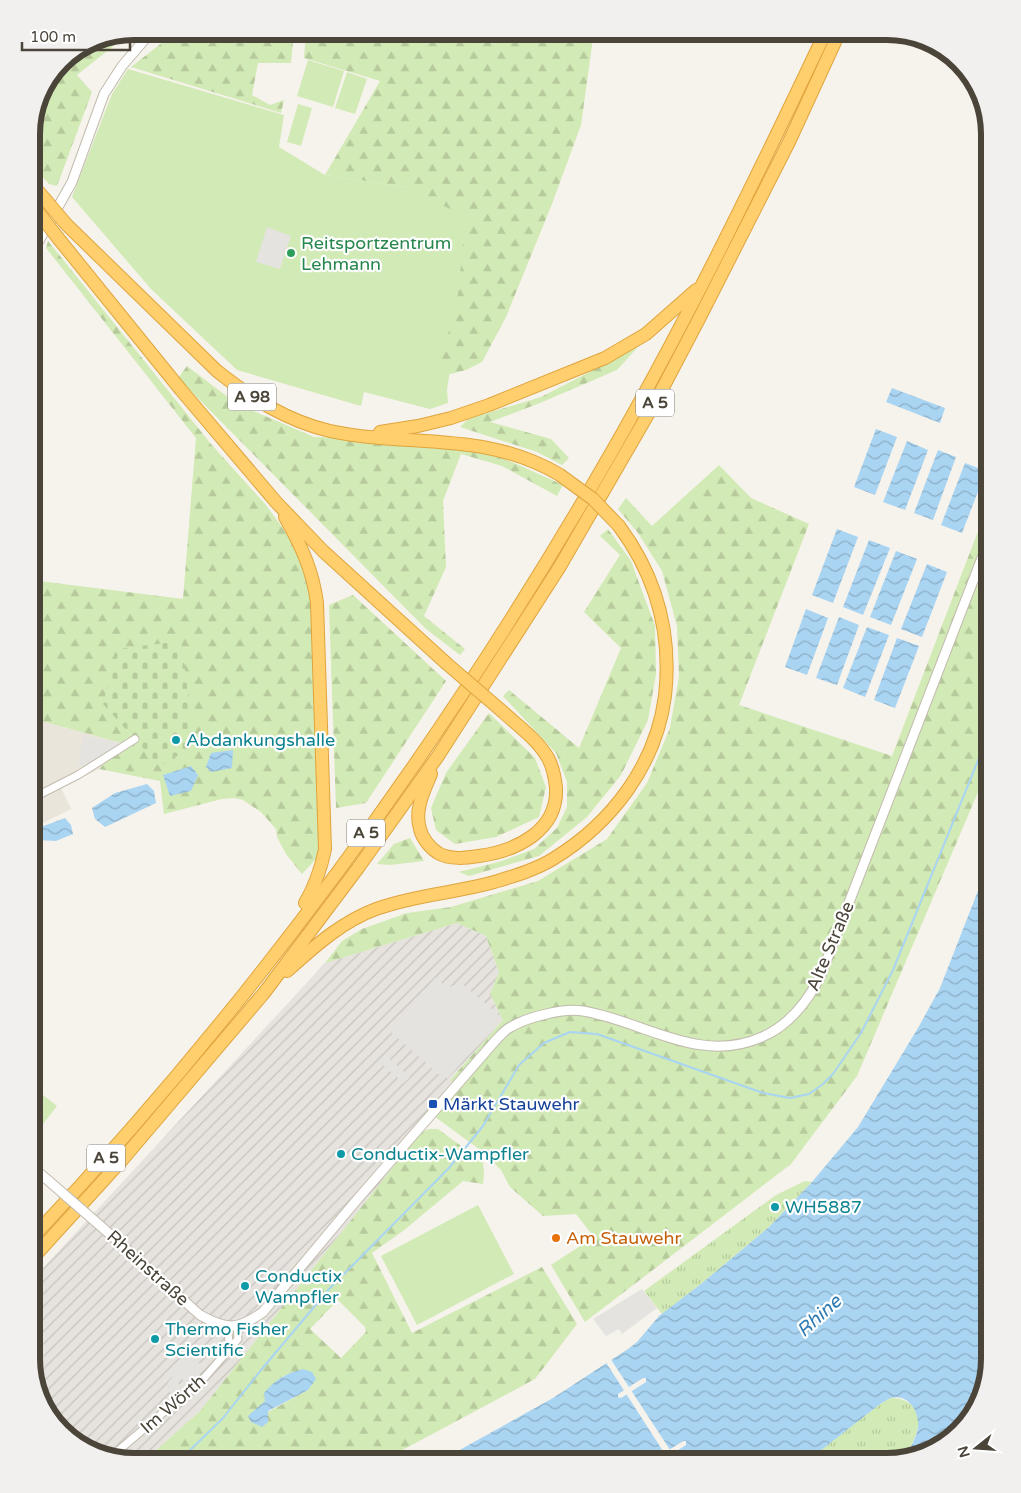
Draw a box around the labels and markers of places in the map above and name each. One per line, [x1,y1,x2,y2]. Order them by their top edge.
place label: Reitsportzentrum Lehmann [301,232,451,275]
marker: Reitsportzentrum Lehmann [285,247,297,259]
place label: Abdankungshalle [186,729,335,751]
marker: Abdankungshalle [170,734,182,746]
place label: Märkt Stauwehr [443,1093,580,1115]
marker: Märkt Stauwehr [427,1098,439,1110]
place label: Conductix-Wampfler [351,1143,529,1165]
marker: Conductix-Wampfler [335,1148,347,1160]
place label: WH5887 [785,1196,862,1218]
marker: WH5887 [769,1201,781,1213]
place label: Am Stauwehr [566,1227,681,1249]
marker: Am Stauwehr [550,1232,562,1244]
place label: Conductix Wampfler [255,1265,342,1308]
marker: Conductix Wampfler [239,1280,251,1292]
place label: Thermo Fisher Scientific [165,1318,288,1361]
marker: Thermo Fisher Scientific [149,1333,161,1345]

